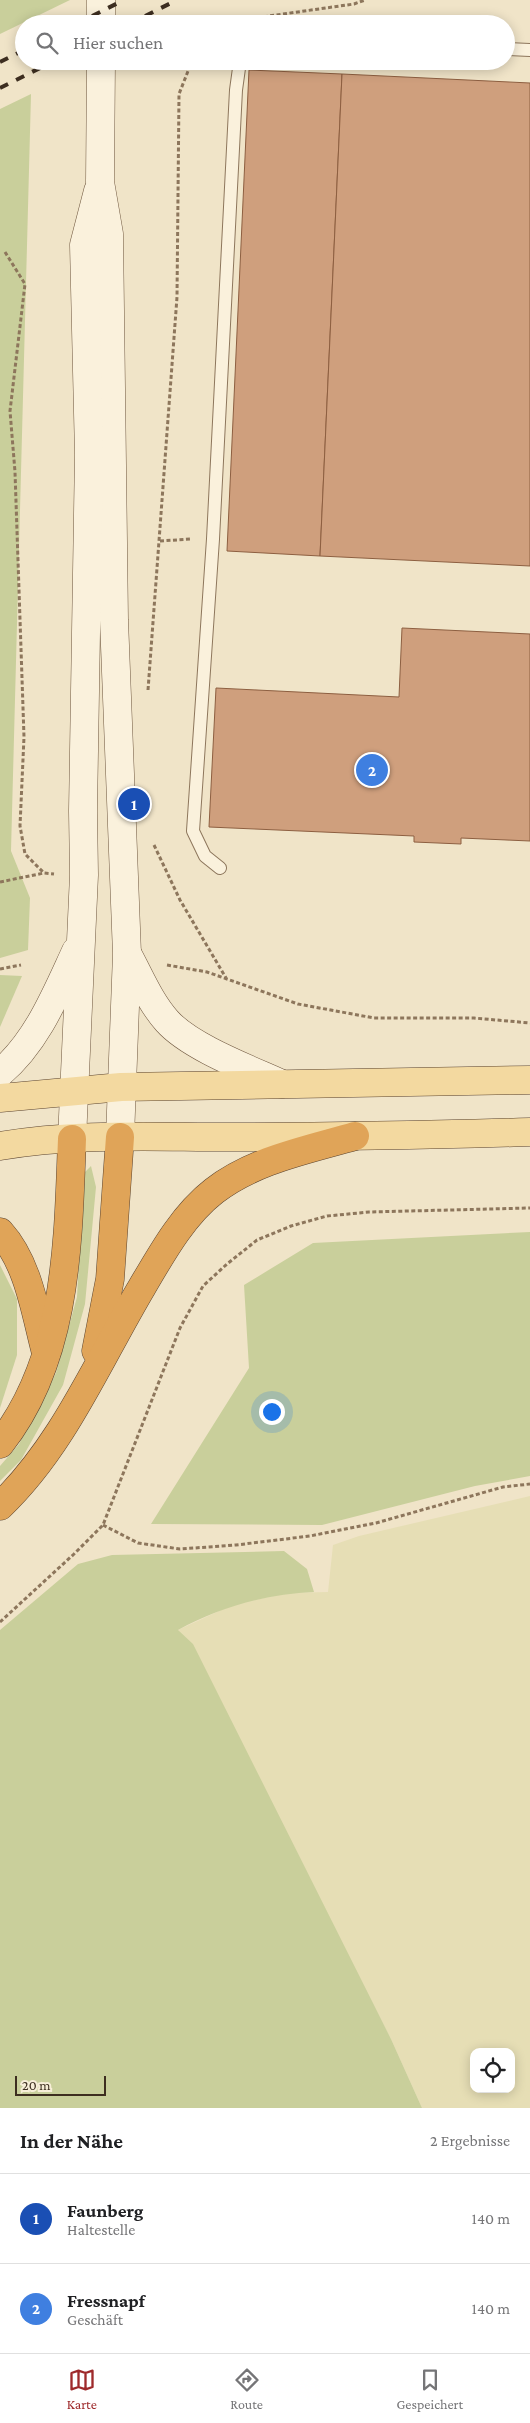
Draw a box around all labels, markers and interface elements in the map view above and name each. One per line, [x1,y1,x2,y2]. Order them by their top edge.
search box [15,15,515,70]
icon: search [33,29,61,57]
text: Hier suchen [73,32,163,53]
pin: 2 [356,751,388,789]
pin: 1 [118,785,150,823]
your location [259,1399,285,1425]
map controls [470,2048,515,2093]
button: locate [470,2048,515,2093]
scale bar [15,2073,106,2096]
text: 20 m [22,2077,50,2093]
text: In der Nähe [20,2129,123,2153]
text: 2 Ergebnisse [430,2132,510,2149]
text: Faunberg [67,2200,143,2221]
text: 1 [33,2210,39,2227]
text: 140 m [472,2210,510,2227]
text: Haltestelle [67,2221,135,2238]
text: Fressnapf [67,2290,145,2311]
text: 2 [32,2300,40,2317]
text: 140 m [472,2300,510,2317]
text: Geschäft [67,2311,123,2328]
tab: Karte [67,2366,97,2412]
tab: Route [230,2366,263,2412]
tab: Gespeichert [397,2366,463,2412]

